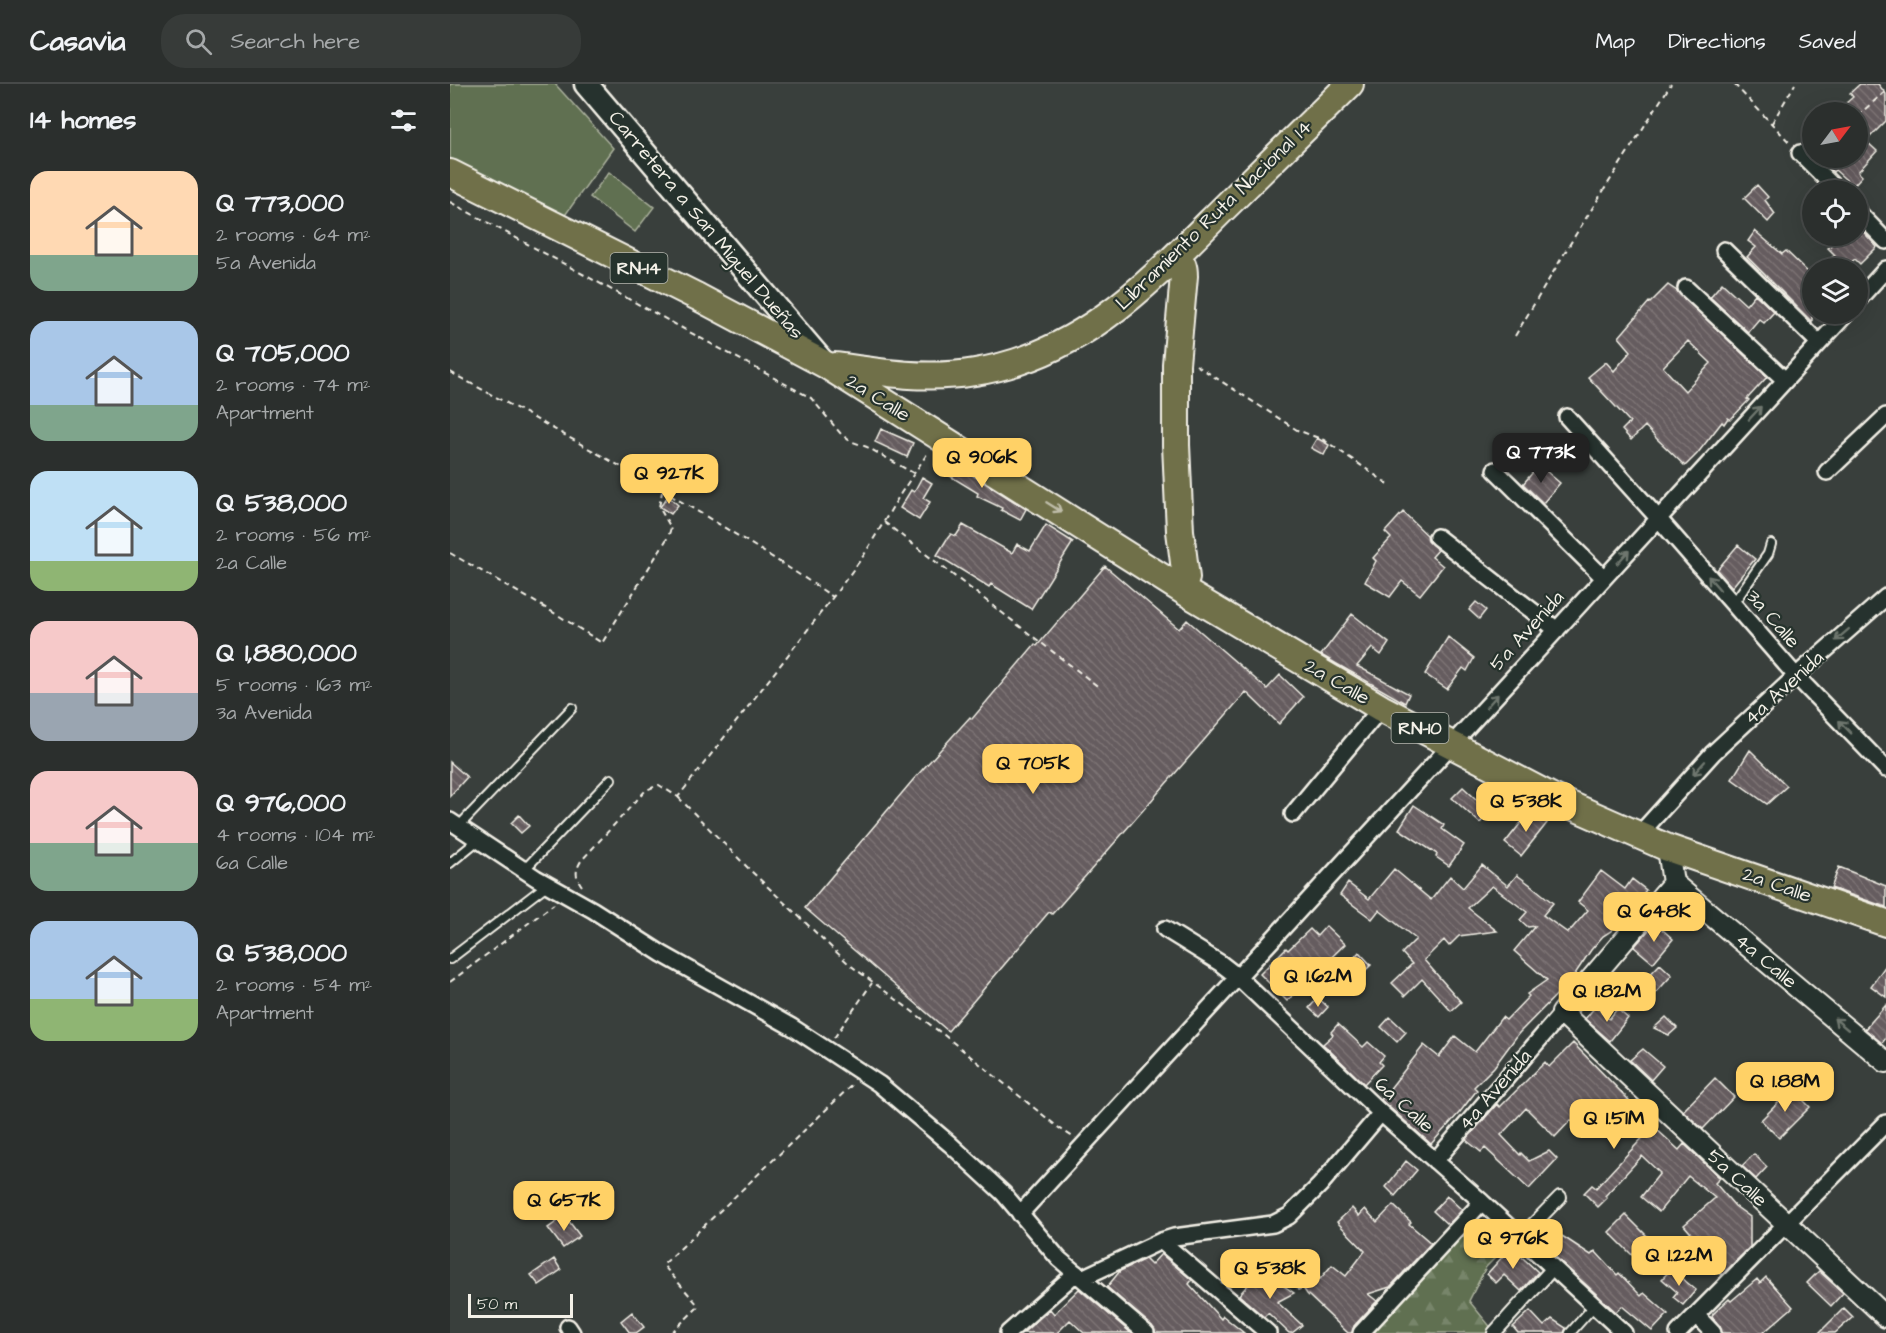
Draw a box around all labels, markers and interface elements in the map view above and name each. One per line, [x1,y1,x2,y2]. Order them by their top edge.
search box [161,14,581,68]
text: Casavia [30,22,125,61]
icon: search [182,25,215,58]
text: Search here [230,26,360,57]
text: Map [1595,27,1635,56]
text: Directions [1668,27,1766,56]
text: Saved [1799,27,1856,56]
text: 14 homes [30,102,136,138]
north arrow [1802,102,1868,168]
map controls [1802,102,1868,324]
icon: filters [387,104,420,137]
street label: Carretera a San Miguel Dueñas [601,105,810,346]
street label: Libramiento Ruta Nacional 14 [1109,113,1319,317]
button: locate [1802,180,1868,246]
text: Q 773,000 [216,185,344,221]
icon: home [78,195,150,267]
text: 2 rooms · 64 m² [216,221,371,249]
text: 5a Avenida [216,249,316,277]
road number: RN-14 [610,253,668,283]
button: layers [1802,258,1868,324]
text: Q 705,000 [216,335,350,371]
icon: home [78,345,150,417]
street label: 2a Calle [840,367,916,429]
text: 2 rooms · 74 m² [216,371,370,399]
text: Apartment [216,399,314,427]
one-way arrow [1747,406,1762,421]
pin: Q 773K [1492,433,1590,484]
pin: Q 906K [933,438,1031,489]
text: Q 773K [1506,438,1576,466]
text: Q 906K [947,443,1017,471]
pin: Q 927K [620,454,718,505]
text: Q 927K [634,459,704,487]
text: Q 538,000 [216,485,347,521]
icon: home [78,495,150,567]
one-way arrow [1045,501,1062,514]
text: 2 rooms · 56 m² [216,521,371,549]
text: 2a Calle [216,549,287,577]
one-way arrow [1616,550,1630,565]
one-way arrow [1707,576,1721,591]
street label: 3a Calle [1740,583,1807,655]
street label: 5a Avenida [1483,585,1571,677]
one-way arrow [1835,628,1850,642]
text: Q 1,880,000 [216,635,357,671]
street label: 4a Avenida [1738,644,1830,732]
icon: home [78,645,150,717]
street label: 2a Calle [1299,652,1375,712]
text: 5 rooms · 163 m² [216,671,372,699]
one-way arrow [1484,694,1499,709]
text: 3a Avenida [216,699,312,727]
road number: RN-10 [1392,713,1448,743]
one-way arrow [1838,720,1852,735]
pin: Q 705K [984,744,1082,795]
text: Q 705K [996,749,1070,777]
one-way arrow [1692,760,1706,775]
pin: Q 538K [1477,782,1575,833]
text: Q 976,000 [216,785,346,821]
text: Q 538K [1490,787,1562,815]
icon: home [78,795,150,867]
text: 4 rooms · 104 m² [216,821,375,849]
text: 6a Calle [216,849,288,877]
street label: 2a Calle [1739,860,1815,910]
pin: Q 648K [1605,892,1703,943]
text: Q 648K [1617,897,1691,925]
street label: 4a Calle [1729,927,1803,995]
text: Q 538,000 [216,935,347,971]
icon: home [78,945,150,1017]
pin: Q 1.62M [1263,957,1373,1008]
text: Q 1.62M [1284,962,1352,990]
text: 2 rooms · 54 m² [216,971,372,999]
pin: Q 1.82M [1552,972,1662,1023]
text: Q 1.82M [1573,977,1641,1005]
text: Apartment [216,999,314,1027]
one-way arrow [1833,1018,1849,1031]
street label: 4a Avenida [1452,1043,1538,1137]
pin: Q 1.88M [1730,1062,1840,1113]
text: Q 1.88M [1750,1067,1820,1095]
street label: 6a Calle [1368,1070,1440,1140]
pin: Q 1.51M [1559,1099,1669,1150]
text: Q 1.51M [1584,1104,1644,1132]
street label: 5a Calle [1700,1143,1774,1214]
pin: Q 657K [515,1181,613,1232]
text: Q 657K [527,1186,601,1214]
pin: Q 976K [1464,1219,1562,1270]
text: Q 976K [1478,1224,1548,1252]
pin: Q 1.22M [1624,1236,1734,1287]
text: Q 1.22M [1645,1241,1713,1269]
pin: Q 538K [1221,1249,1319,1300]
text: Q 538K [1234,1254,1306,1282]
scale bar [468,1291,573,1318]
text: 50 m [477,1293,517,1315]

